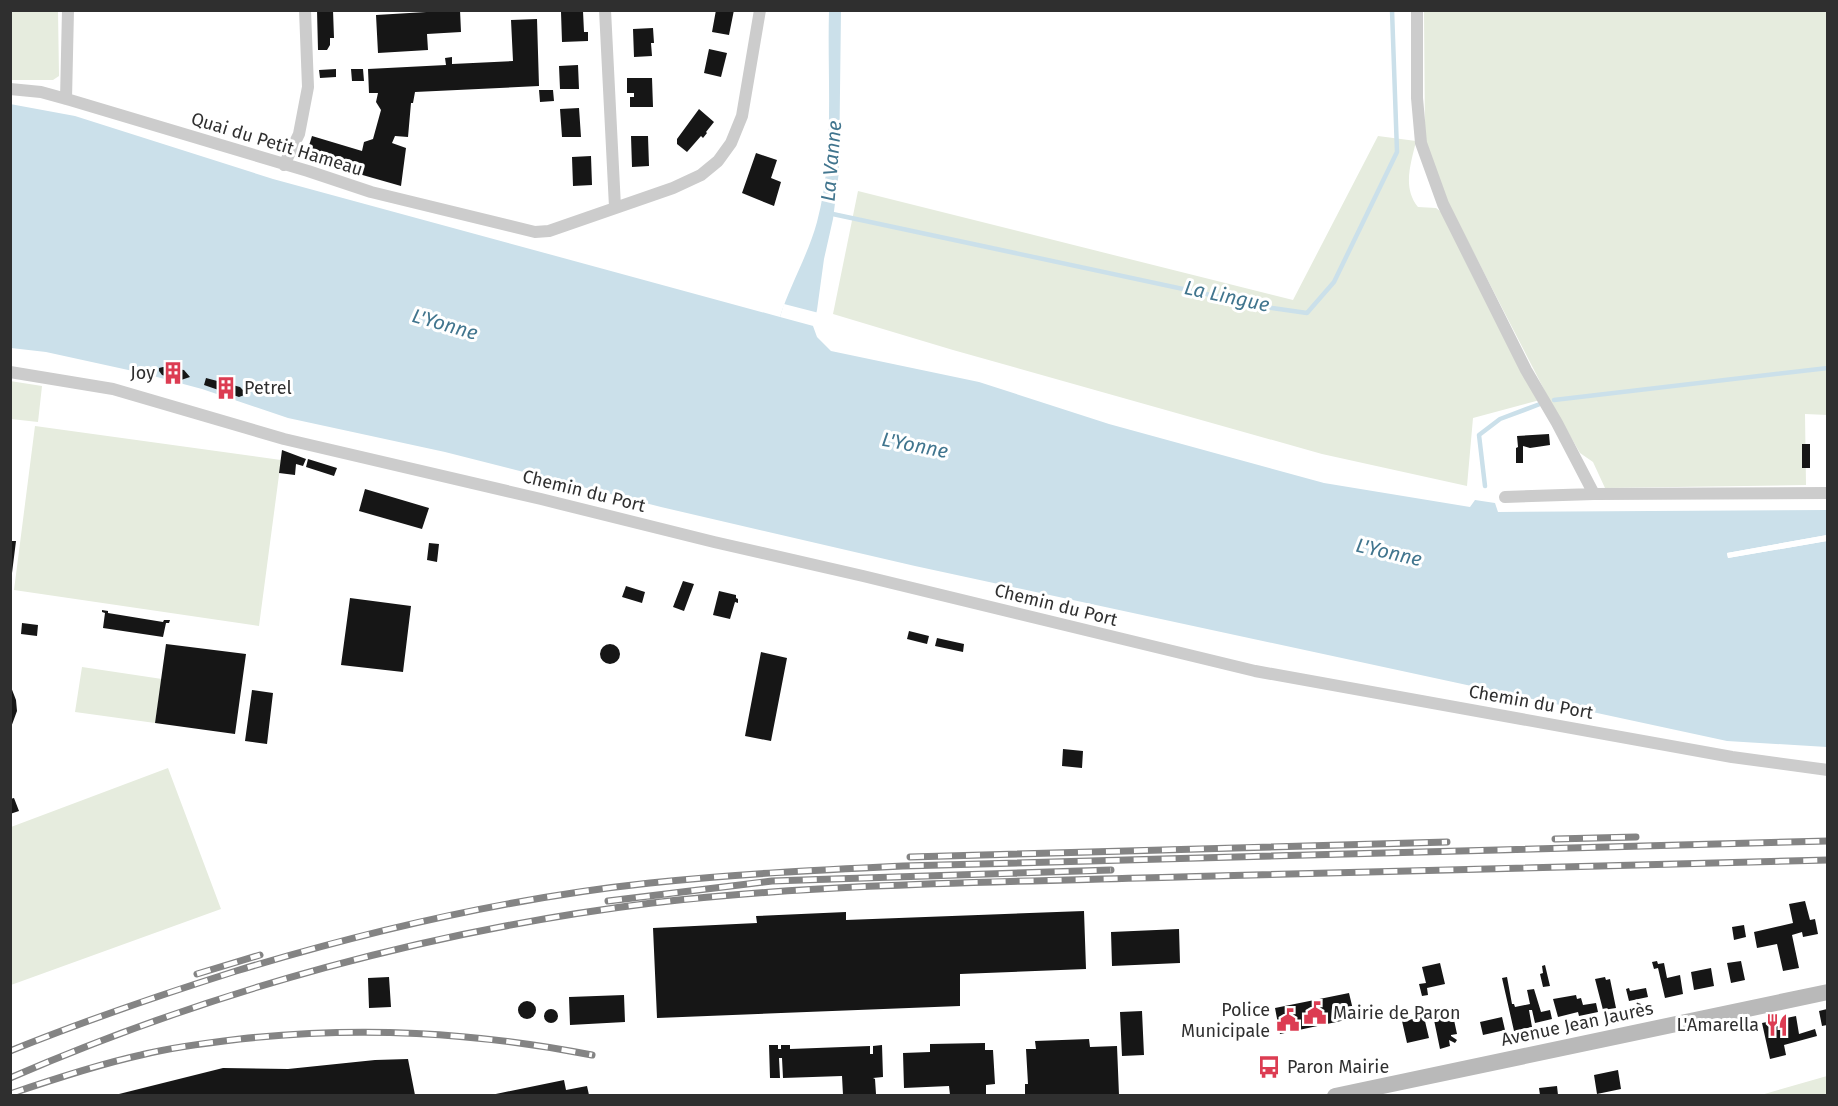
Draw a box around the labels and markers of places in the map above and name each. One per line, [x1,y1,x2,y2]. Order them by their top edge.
building icon: Joy [160,360,186,386]
place label: Joy [130,362,155,384]
building icon: Petrel [213,375,239,401]
place label: Petrel [244,377,292,399]
place label: Police Municipale [1181,999,1270,1042]
public building icon: Mairie de Paron [1302,1000,1328,1026]
place label: Mairie de Paron [1333,1002,1461,1024]
public building icon: Police Municipale [1275,1007,1301,1033]
restaurant icon: L'Amarella [1764,1012,1790,1038]
place label: L'Amarella [1676,1014,1759,1036]
bus stop icon: Paron Mairie [1256,1054,1282,1080]
place label: Paron Mairie [1287,1056,1389,1078]

